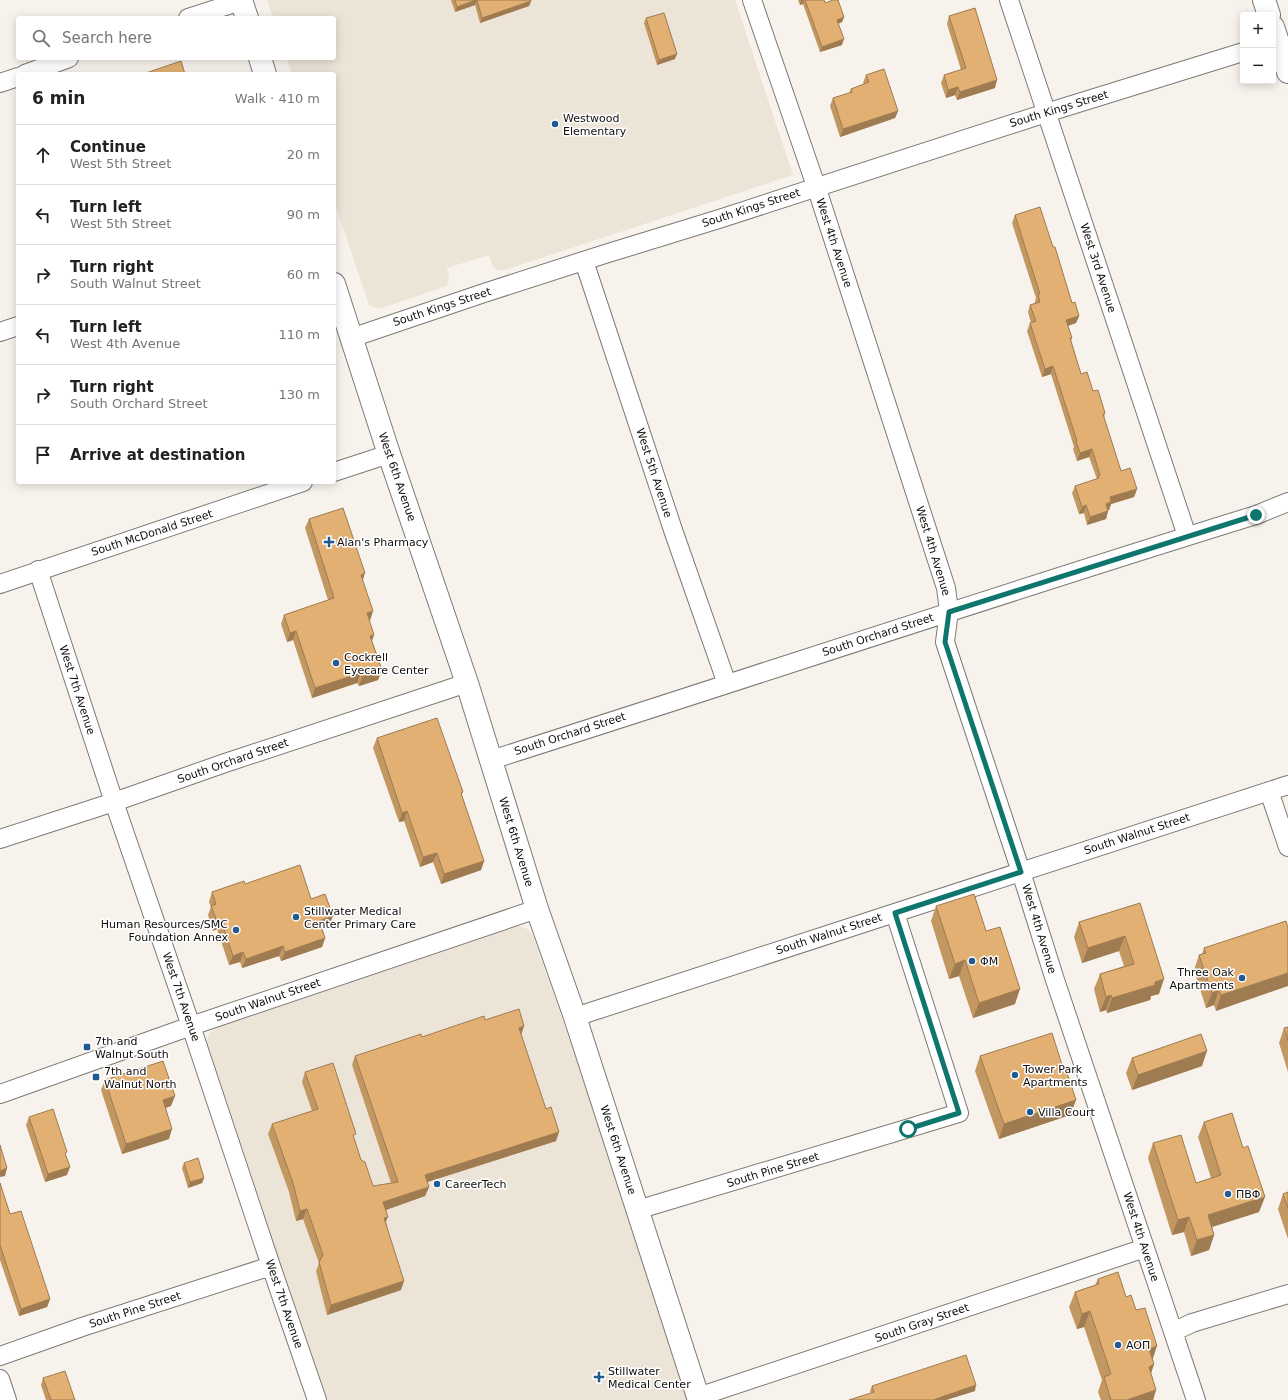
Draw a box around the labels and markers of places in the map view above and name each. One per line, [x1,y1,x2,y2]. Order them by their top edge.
place label: Westwood Elementary [563,112,627,138]
marker: Westwood Elementary [550,119,560,129]
place label: Alan's Pharmacy [337,536,429,549]
marker: Alan's Pharmacy [324,537,334,547]
place label: Cockrell Eyecare Center [344,651,429,677]
marker: Cockrell Eyecare Center [331,658,341,668]
place label: Stillwater Medical Center Primary Care [304,905,416,931]
marker: Stillwater Medical Center Primary Care [291,912,301,922]
place label: Human Resources/SMC Foundation Annex [101,918,228,944]
marker: Human Resources/SMC Foundation Annex [231,925,241,935]
place label: ΦΜ [980,955,998,968]
marker: ΦΜ [967,956,977,966]
place label: Three Oak Apartments [1169,966,1235,992]
marker: Three Oak Apartments [1237,973,1247,983]
place label: 7th and Walnut South [95,1035,169,1061]
marker: 7th and Walnut South [82,1042,92,1052]
place label: Tower Park Apartments [1022,1063,1088,1089]
place label: 7th and Walnut North [104,1065,177,1091]
marker: Tower Park Apartments [1010,1070,1020,1080]
marker: 7th and Walnut North [91,1072,101,1082]
place label: Villa Court [1038,1106,1096,1119]
marker: Villa Court [1025,1107,1035,1117]
place label: CareerTech [445,1178,506,1191]
marker: CareerTech [432,1179,442,1189]
place label: ΠΒΦ [1236,1188,1261,1201]
marker: ΠΒΦ [1223,1189,1233,1199]
place label: AOΠ [1126,1339,1150,1352]
marker: AOΠ [1113,1340,1123,1350]
place label: Stillwater Medical Center [608,1365,691,1391]
marker: Stillwater Medical Center [593,1371,605,1383]

